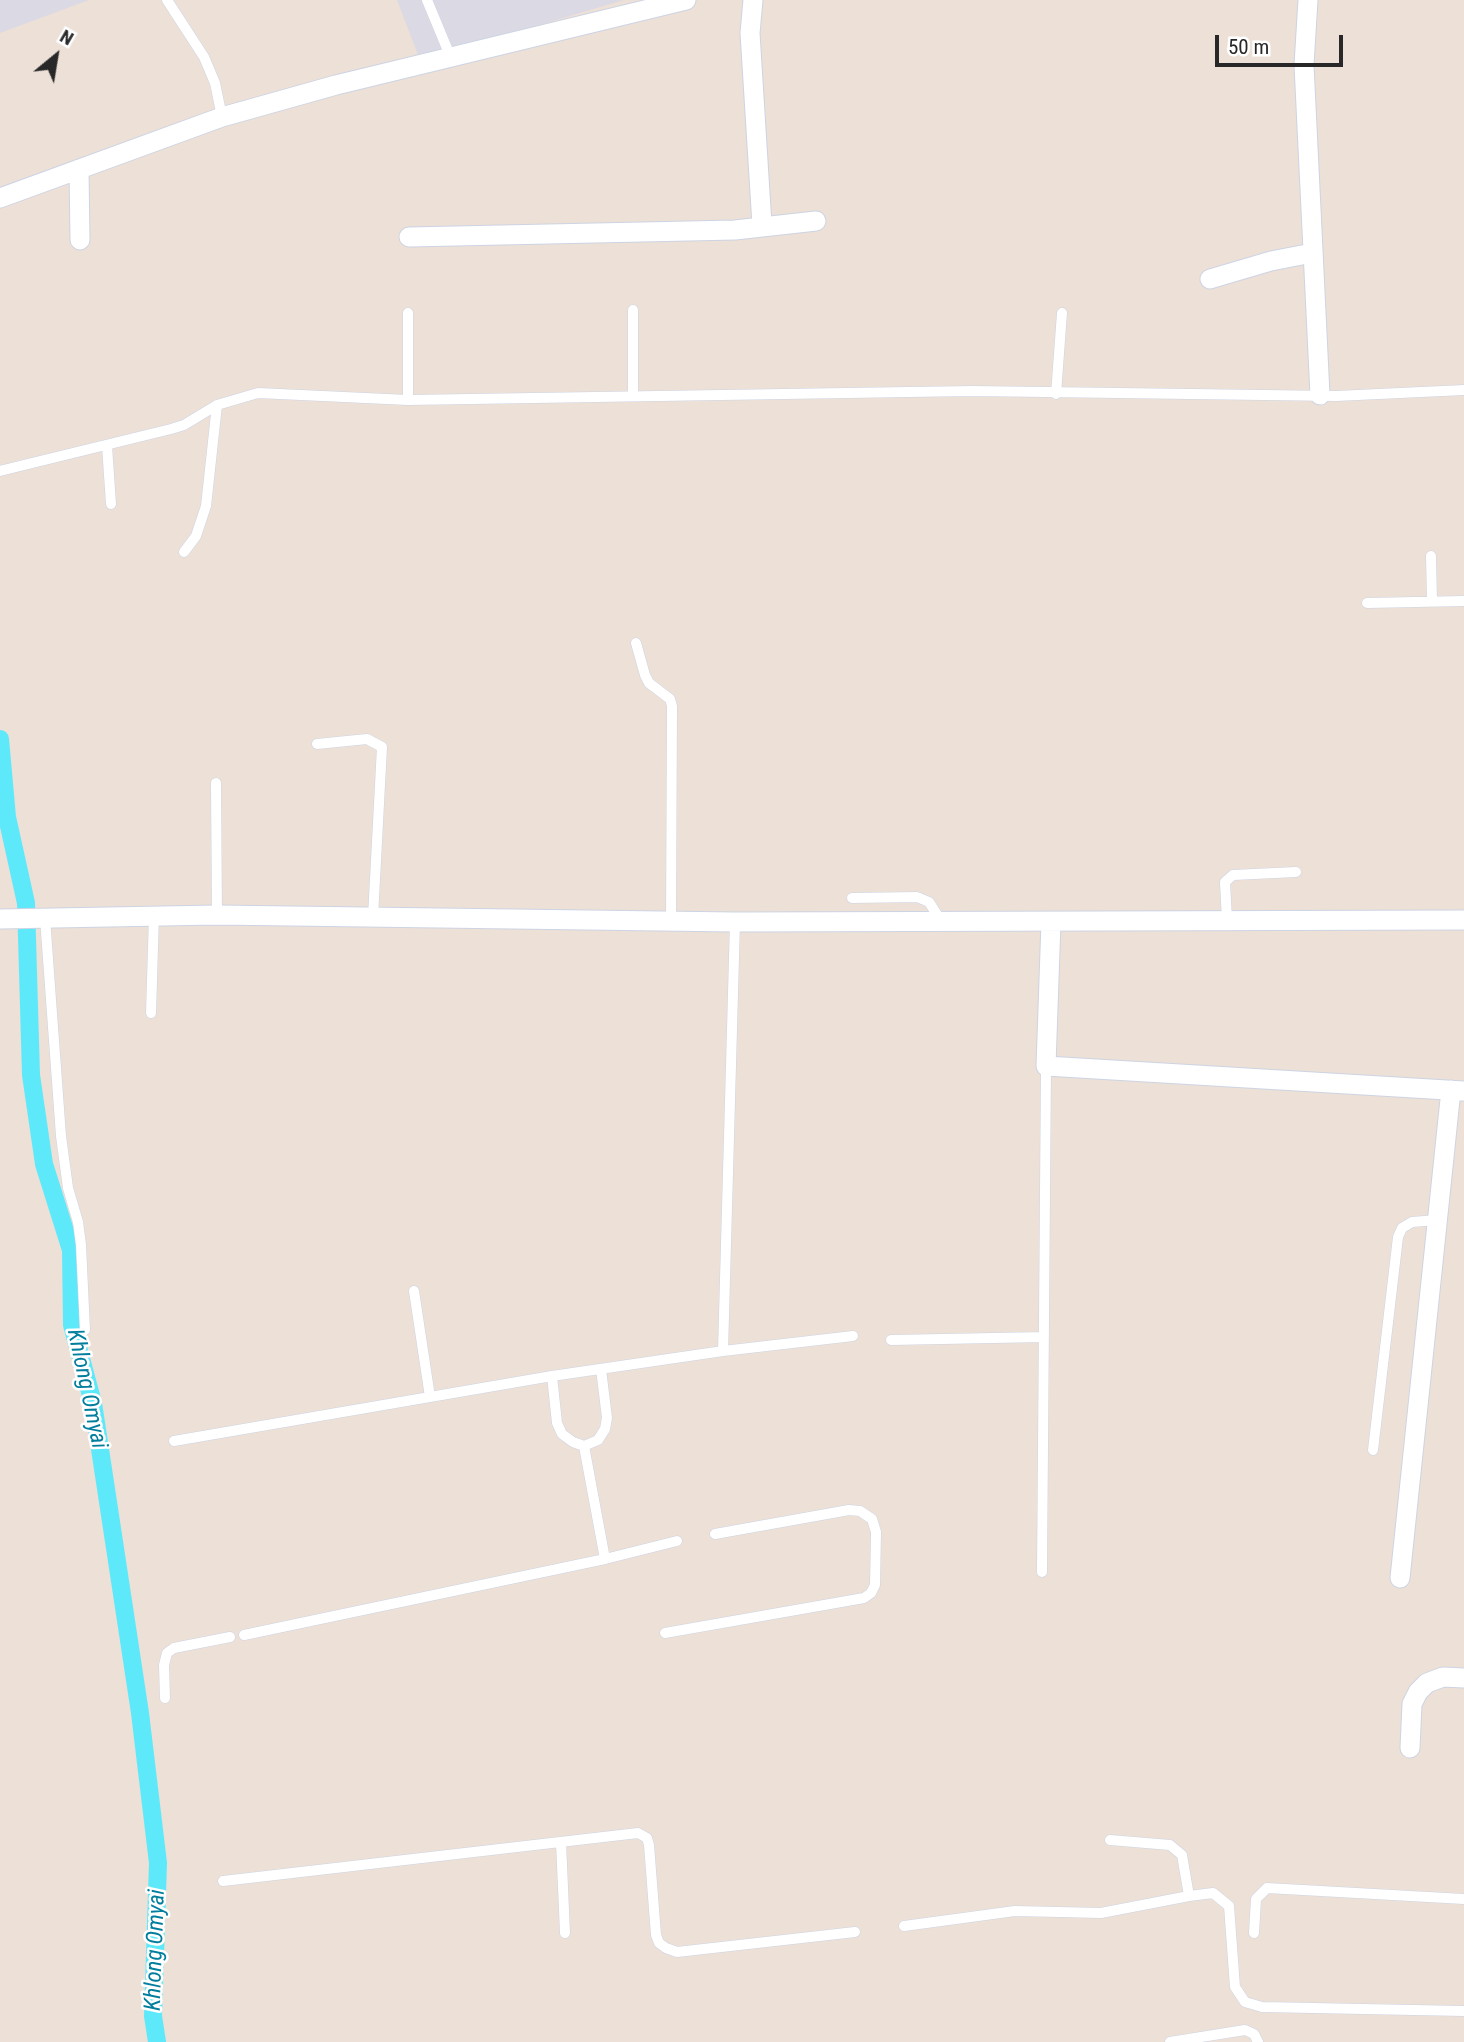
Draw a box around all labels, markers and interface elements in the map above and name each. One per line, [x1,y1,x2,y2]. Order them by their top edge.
north arrow [21,21,91,91]
scale bar [1219,21,1347,65]
text: N [56,25,78,50]
text: 50 m [1228,35,1269,59]
water label: Khlong Omyai [60,1327,112,1451]
water label: Khlong Omyai [140,1889,172,2011]

